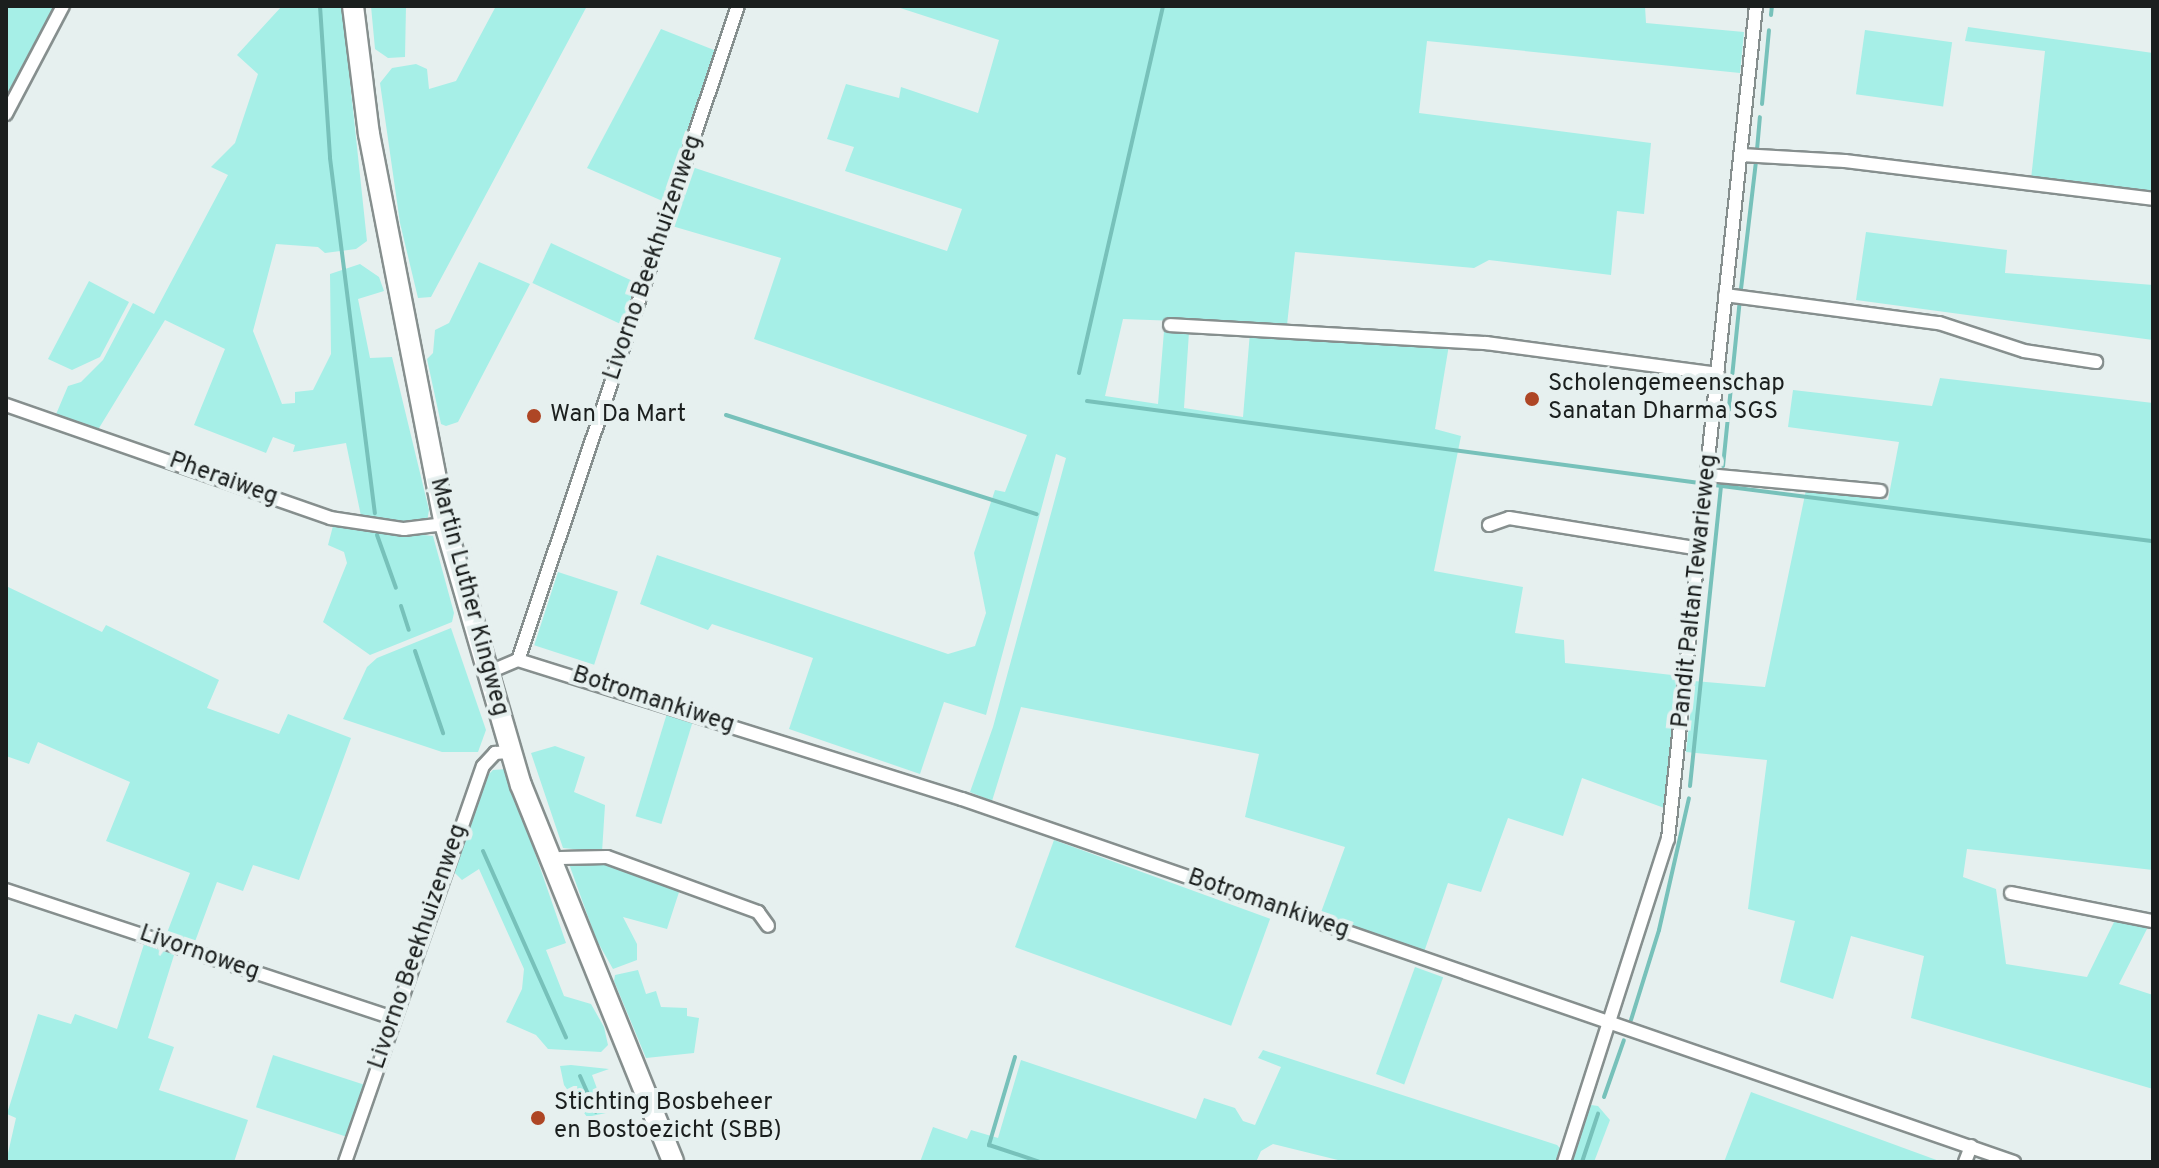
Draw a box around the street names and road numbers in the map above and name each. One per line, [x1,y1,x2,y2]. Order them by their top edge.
street label: Livorno Beekhuizenweg [599,132,709,384]
street label: Pheraiweg [165,447,281,513]
street label: Pandit Paltan Tewarieweg [1667,452,1725,730]
street label: Martin Luther Kingweg [422,475,514,719]
street label: Botromankiweg [568,661,738,741]
street label: Livorno Beekhuizenweg [364,821,474,1073]
street label: Botromankiweg [1184,864,1352,946]
street label: Livornoweg [135,920,263,988]

